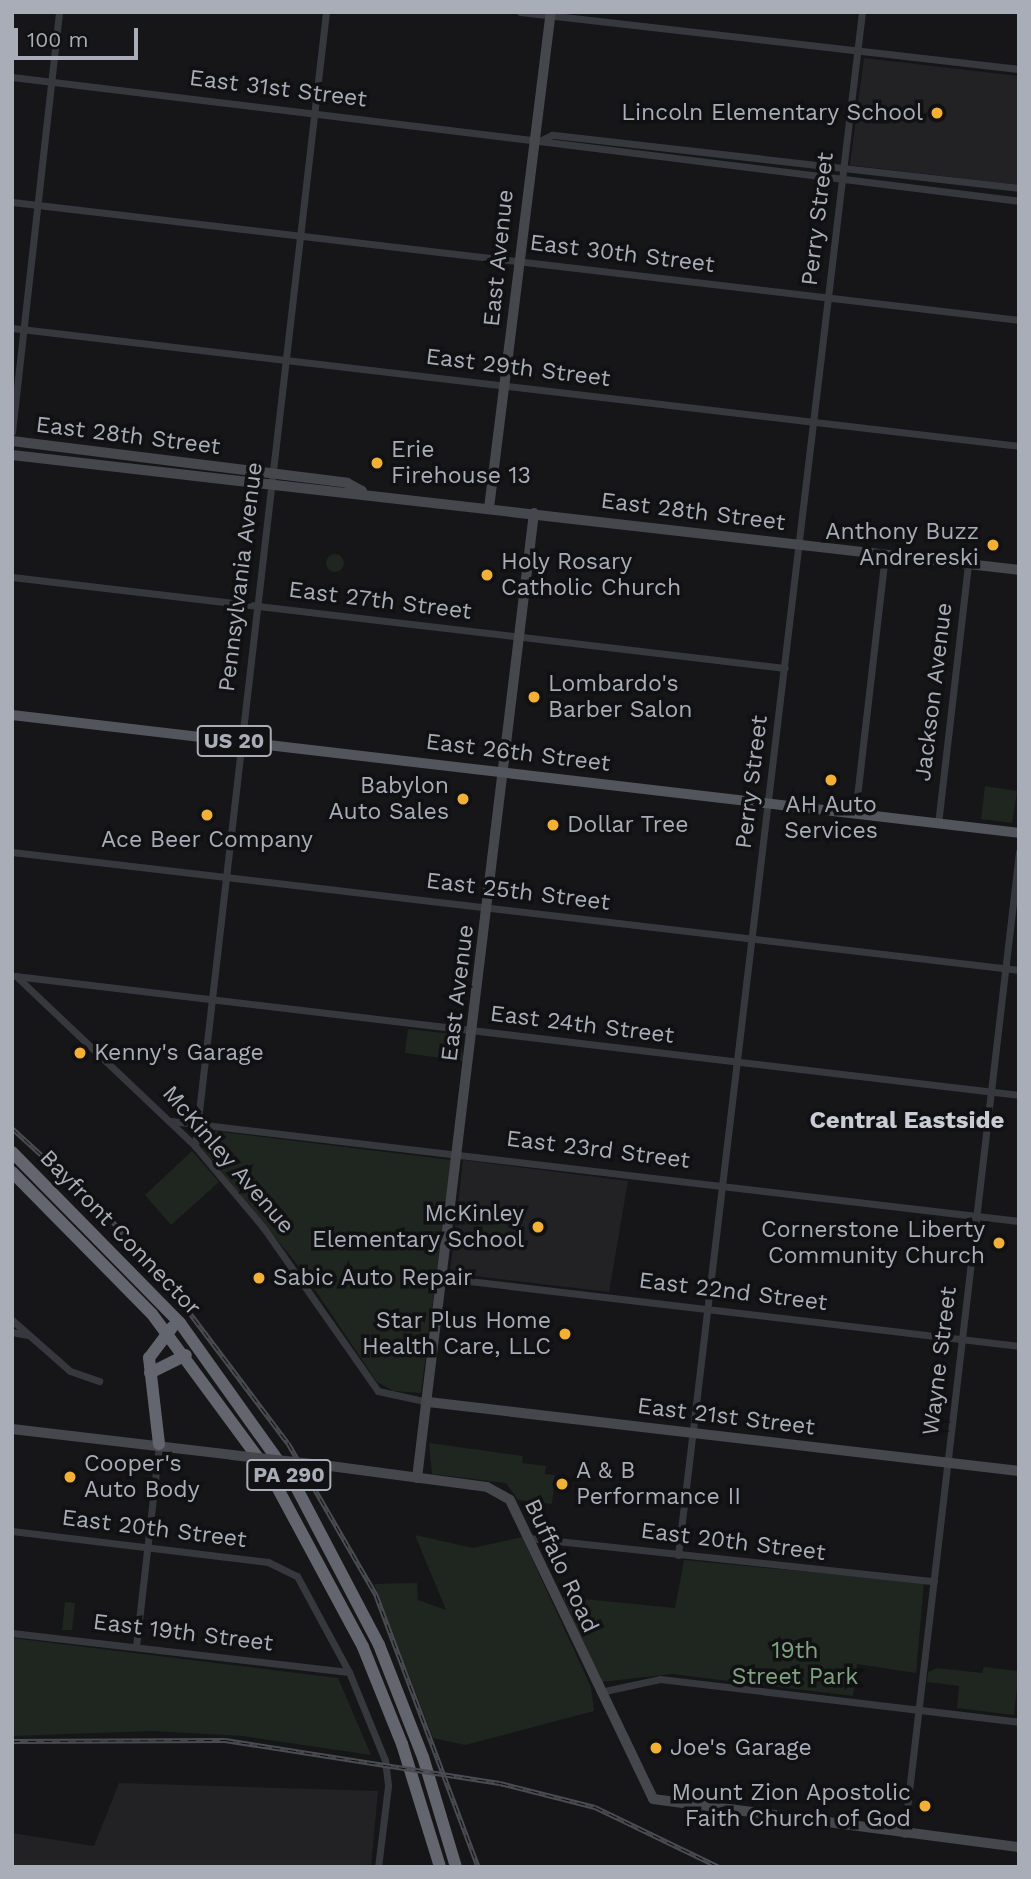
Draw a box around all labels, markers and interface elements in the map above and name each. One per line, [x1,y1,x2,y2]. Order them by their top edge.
scale bar [18,14,142,58]
text: 100 m [27,27,89,52]
street label: East 31st Street [188,64,368,114]
place label: Lincoln Elementary School [621,99,923,127]
marker: Lincoln Elementary School [929,105,945,121]
street label: Perry Street [796,150,840,288]
street label: East Avenue [478,188,520,328]
street label: East 30th Street [528,229,716,279]
street label: East 29th Street [424,343,612,393]
street label: East 28th Street [34,411,222,461]
place label: Erie Firehouse 13 [391,436,531,490]
marker: Erie Firehouse 13 [369,455,385,471]
street label: Pennsylvania Avenue [213,460,269,694]
street label: East 28th Street [599,487,787,537]
place label: Anthony Buzz Andrereski [825,518,979,572]
marker: Anthony Buzz Andrereski [985,537,1001,553]
place label: Holy Rosary Catholic Church [501,548,681,602]
marker: Holy Rosary Catholic Church [479,567,495,583]
street label: East 27th Street [287,576,473,626]
street label: Jackson Avenue [909,601,959,783]
place label: Lombardo's Barber Salon [548,670,693,724]
marker: Lombardo's Barber Salon [526,689,542,705]
street label: Perry Street [730,713,774,851]
road number: US 20 [196,724,272,758]
street label: East 26th Street [424,728,612,778]
place label: Babylon Auto Sales [329,772,449,826]
marker: AH Auto Services [823,772,839,788]
marker: Babylon Auto Sales [455,791,471,807]
place label: AH Auto Services [784,791,878,845]
marker: Ace Beer Company [199,807,215,823]
place label: Dollar Tree [567,811,690,839]
marker: Dollar Tree [545,817,561,833]
place label: Ace Beer Company [101,826,313,854]
street label: East 25th Street [424,867,612,917]
street label: East Avenue [436,923,480,1063]
street label: East 24th Street [489,1000,675,1050]
place label: Kenny's Garage [94,1039,264,1067]
marker: Kenny's Garage [72,1045,88,1061]
street label: McKinley Avenue [156,1080,300,1240]
district label: Central Eastside [809,1107,1005,1135]
street label: East 23rd Street [505,1125,691,1175]
street label: Bayfront Connector [34,1144,206,1322]
place label: McKinley Elementary School [312,1200,524,1254]
place label: Cornerstone Liberty Community Church [761,1216,985,1270]
marker: McKinley Elementary School [530,1219,546,1235]
marker: Cornerstone Liberty Community Church [991,1235,1007,1251]
place label: Sabic Auto Repair [273,1264,473,1292]
street label: East 22nd Street [637,1267,829,1317]
marker: Sabic Auto Repair [251,1270,267,1286]
street label: Wayne Street [917,1285,963,1437]
place label: Star Plus Home Health Care, LLC [362,1307,551,1361]
marker: Star Plus Home Health Care, LLC [557,1326,573,1342]
street label: East 21st Street [636,1392,816,1442]
place label: Cooper's Auto Body [84,1450,200,1504]
place label: A & B Performance II [576,1457,741,1511]
road number: PA 290 [245,1458,333,1492]
marker: Cooper's Auto Body [62,1469,78,1485]
marker: A & B Performance II [554,1476,570,1492]
street label: Buffalo Road [518,1495,604,1637]
street label: East 20th Street [60,1504,248,1554]
street label: East 20th Street [639,1517,827,1567]
street label: East 19th Street [91,1608,275,1658]
park label: 19th Street Park [732,1637,858,1691]
place label: Joe's Garage [670,1734,812,1762]
marker: Joe's Garage [648,1740,664,1756]
place label: Mount Zion Apostolic Faith Church of God [671,1779,911,1833]
marker: Mount Zion Apostolic Faith Church of God [917,1798,933,1814]

